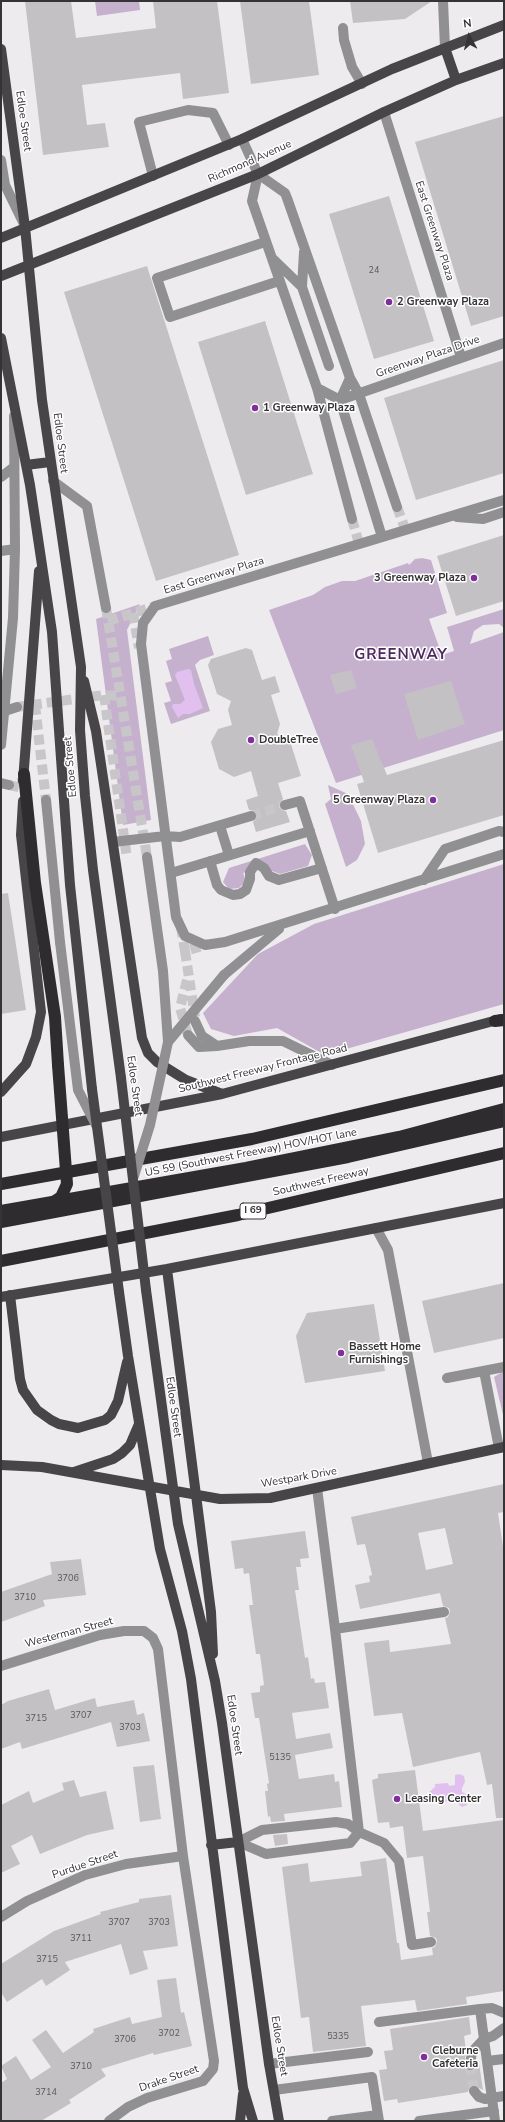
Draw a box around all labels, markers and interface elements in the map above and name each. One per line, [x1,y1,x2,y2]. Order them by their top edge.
north arrow [449,16,489,56]
text: N [462,16,472,32]
street label: Edloe Street [12,90,34,152]
street label: Richmond Avenue [206,138,294,186]
street label: East Greenway Plaza [412,179,456,283]
house number: 24 [369,266,379,276]
place label: 2 Greenway Plaza [397,295,489,309]
marker: 2 Greenway Plaza [384,297,394,307]
street label: Greenway Plaza Drive [374,333,482,381]
place label: 1 Greenway Plaza [263,401,355,415]
marker: 1 Greenway Plaza [250,403,260,413]
street label: Edloe Street [50,412,70,474]
street label: East Greenway Plaza [162,554,266,598]
place label: 3 Greenway Plaza [374,571,466,585]
marker: 3 Greenway Plaza [469,573,479,583]
district label: GREENWAY [354,646,448,664]
place label: DoubleTree [259,733,318,747]
marker: DoubleTree [246,735,256,745]
street label: Edloe Street [62,736,80,798]
place label: 5 Greenway Plaza [333,793,425,807]
marker: 5 Greenway Plaza [428,795,438,805]
street label: Southwest Freeway Frontage Road [177,1042,349,1096]
street label: Edloe Street [123,1055,145,1117]
street label: US 59 (Southwest Freeway) HOV/HOT lane [144,1126,358,1180]
street label: Southwest Freeway [272,1165,370,1199]
road number: I 69 [240,1203,266,1219]
place label: Bassett Home Furnishings [349,1340,421,1366]
marker: Bassett Home Furnishings [336,1348,346,1358]
street label: Edloe Street [162,1376,184,1438]
street label: Westpark Drive [260,1465,338,1491]
house number: 3706 [57,1574,79,1584]
house number: 3710 [14,1593,36,1603]
street label: Westerman Street [24,1615,114,1651]
street label: Edloe Street [223,1694,245,1756]
house number: 3707 [70,1711,92,1721]
house number: 3715 [25,1714,47,1724]
house number: 3703 [119,1723,141,1733]
house number: 5135 [269,1753,291,1763]
place label: Leasing Center [405,1792,481,1806]
marker: Leasing Center [392,1794,402,1804]
street label: Purdue Street [51,1848,119,1882]
house number: 3707 [108,1918,130,1928]
house number: 3703 [148,1918,170,1928]
house number: 3711 [70,1934,92,1944]
house number: 3715 [36,1955,58,1965]
street label: Edloe Street [268,2015,290,2077]
house number: 3702 [158,2029,180,2039]
house number: 5335 [327,2032,349,2042]
house number: 3706 [114,2035,136,2045]
place label: Cleburne Cafeteria [432,2044,479,2070]
marker: Cleburne Cafeteria [419,2052,429,2062]
house number: 3710 [70,2062,92,2072]
street label: Drake Street [138,2063,200,2095]
house number: 3714 [35,2088,57,2098]

